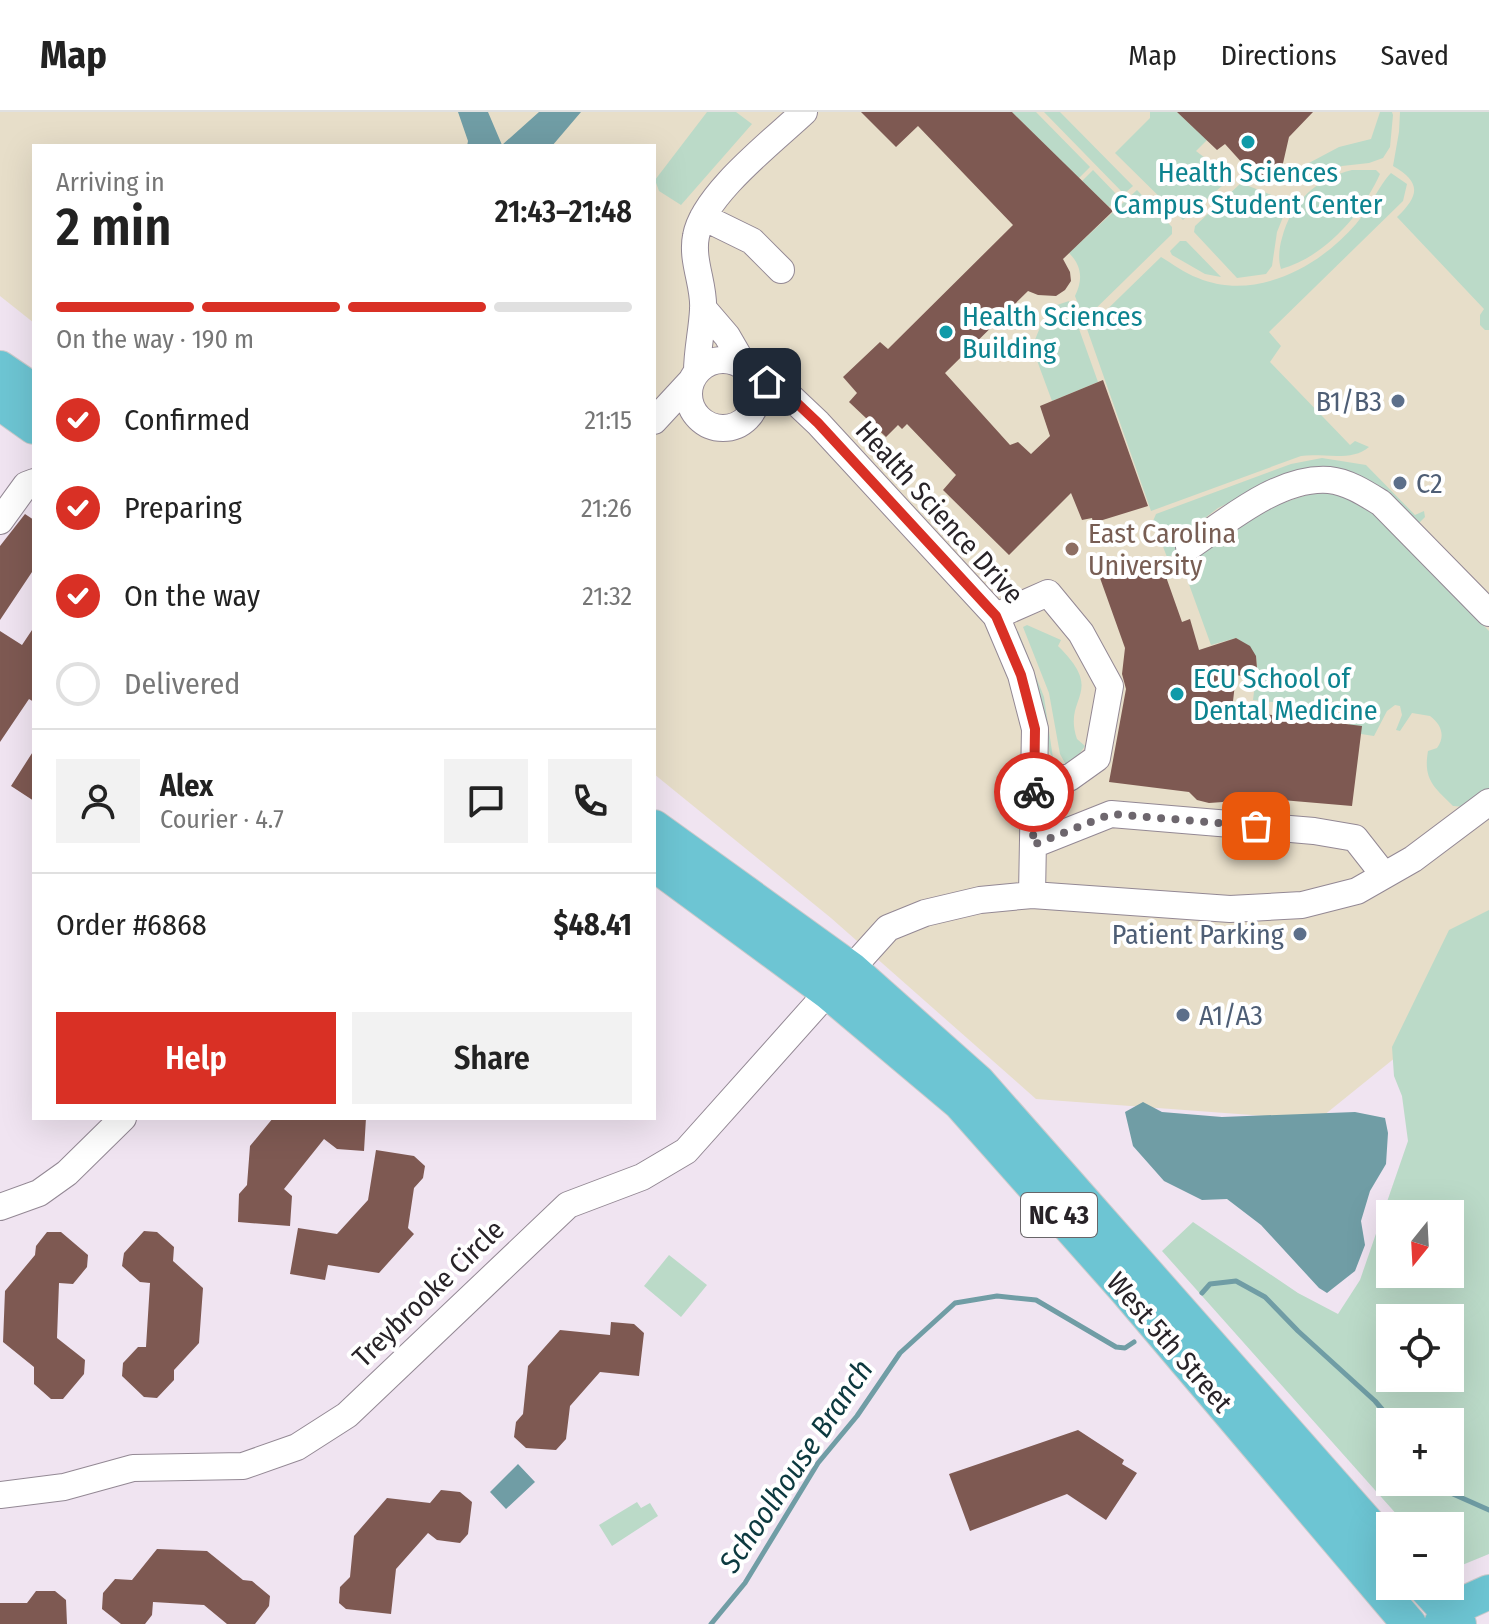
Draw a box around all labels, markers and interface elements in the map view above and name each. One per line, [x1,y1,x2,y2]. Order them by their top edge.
text: Map [40,32,107,78]
text: Map [1128,39,1177,72]
text: Directions [1221,39,1337,72]
text: Saved [1381,39,1449,72]
marker: Health Sciences Campus Student Center [1239,133,1257,151]
place label: Health Sciences Campus Student Center [1114,156,1383,221]
text: Arriving in [56,167,165,198]
text: 21:43–21:48 [495,194,632,230]
text: 2 min [56,196,172,259]
place label: Health Sciences Building [962,300,1143,365]
marker: Health Sciences Building [937,323,955,341]
text: On the way · 190 m [56,324,254,355]
pin [733,348,801,416]
icon: home [745,360,789,404]
place label: B1/B3 [1316,385,1382,418]
marker: B1/B3 [1389,392,1407,410]
icon: check [56,398,100,442]
text: Confirmed [124,402,250,438]
text: 21:15 [584,405,632,436]
street label: Health Science Drive [849,414,1030,611]
place label: C2 [1416,467,1443,500]
marker: C2 [1391,474,1409,492]
icon: check [56,486,100,530]
text: Preparing [124,490,242,526]
text: 21:26 [581,493,632,524]
place label: East Carolina University [1088,517,1236,582]
marker: East Carolina University [1063,540,1081,558]
icon: check [56,574,100,618]
text: On the way [124,578,260,614]
text: 21:32 [582,581,632,612]
place label: ECU School of Dental Medicine [1193,662,1378,727]
text: Delivered [124,666,240,702]
marker: ECU School of Dental Medicine [1168,685,1186,703]
courier [994,752,1074,832]
button: person [56,759,140,843]
button: chat [444,759,528,843]
button: phone [548,759,632,843]
text: Alex [160,768,213,804]
icon: bike [1012,770,1056,814]
pin [1222,792,1290,860]
text: Courier · 4.7 [160,804,284,835]
icon: bag [1234,804,1278,848]
text: Order #6868 [56,907,207,943]
text: $48.41 [553,907,632,943]
place label: Patient Parking [1112,918,1285,951]
marker: Patient Parking [1291,925,1309,943]
place label: A1/A3 [1199,999,1263,1032]
marker: A1/A3 [1174,1006,1192,1024]
button: Help [56,1012,336,1104]
button: Share [352,1012,632,1104]
road number: NC 43 [1021,1193,1097,1237]
north arrow [1376,1200,1464,1288]
map controls [1376,1200,1464,1600]
street label: Treybrooke Circle [346,1213,511,1374]
street label: West 5th Street [1100,1266,1240,1420]
button: locate [1376,1304,1464,1392]
water label: Schoolhouse Branch [711,1353,881,1580]
button: + [1376,1408,1464,1496]
button: − [1376,1512,1464,1600]

